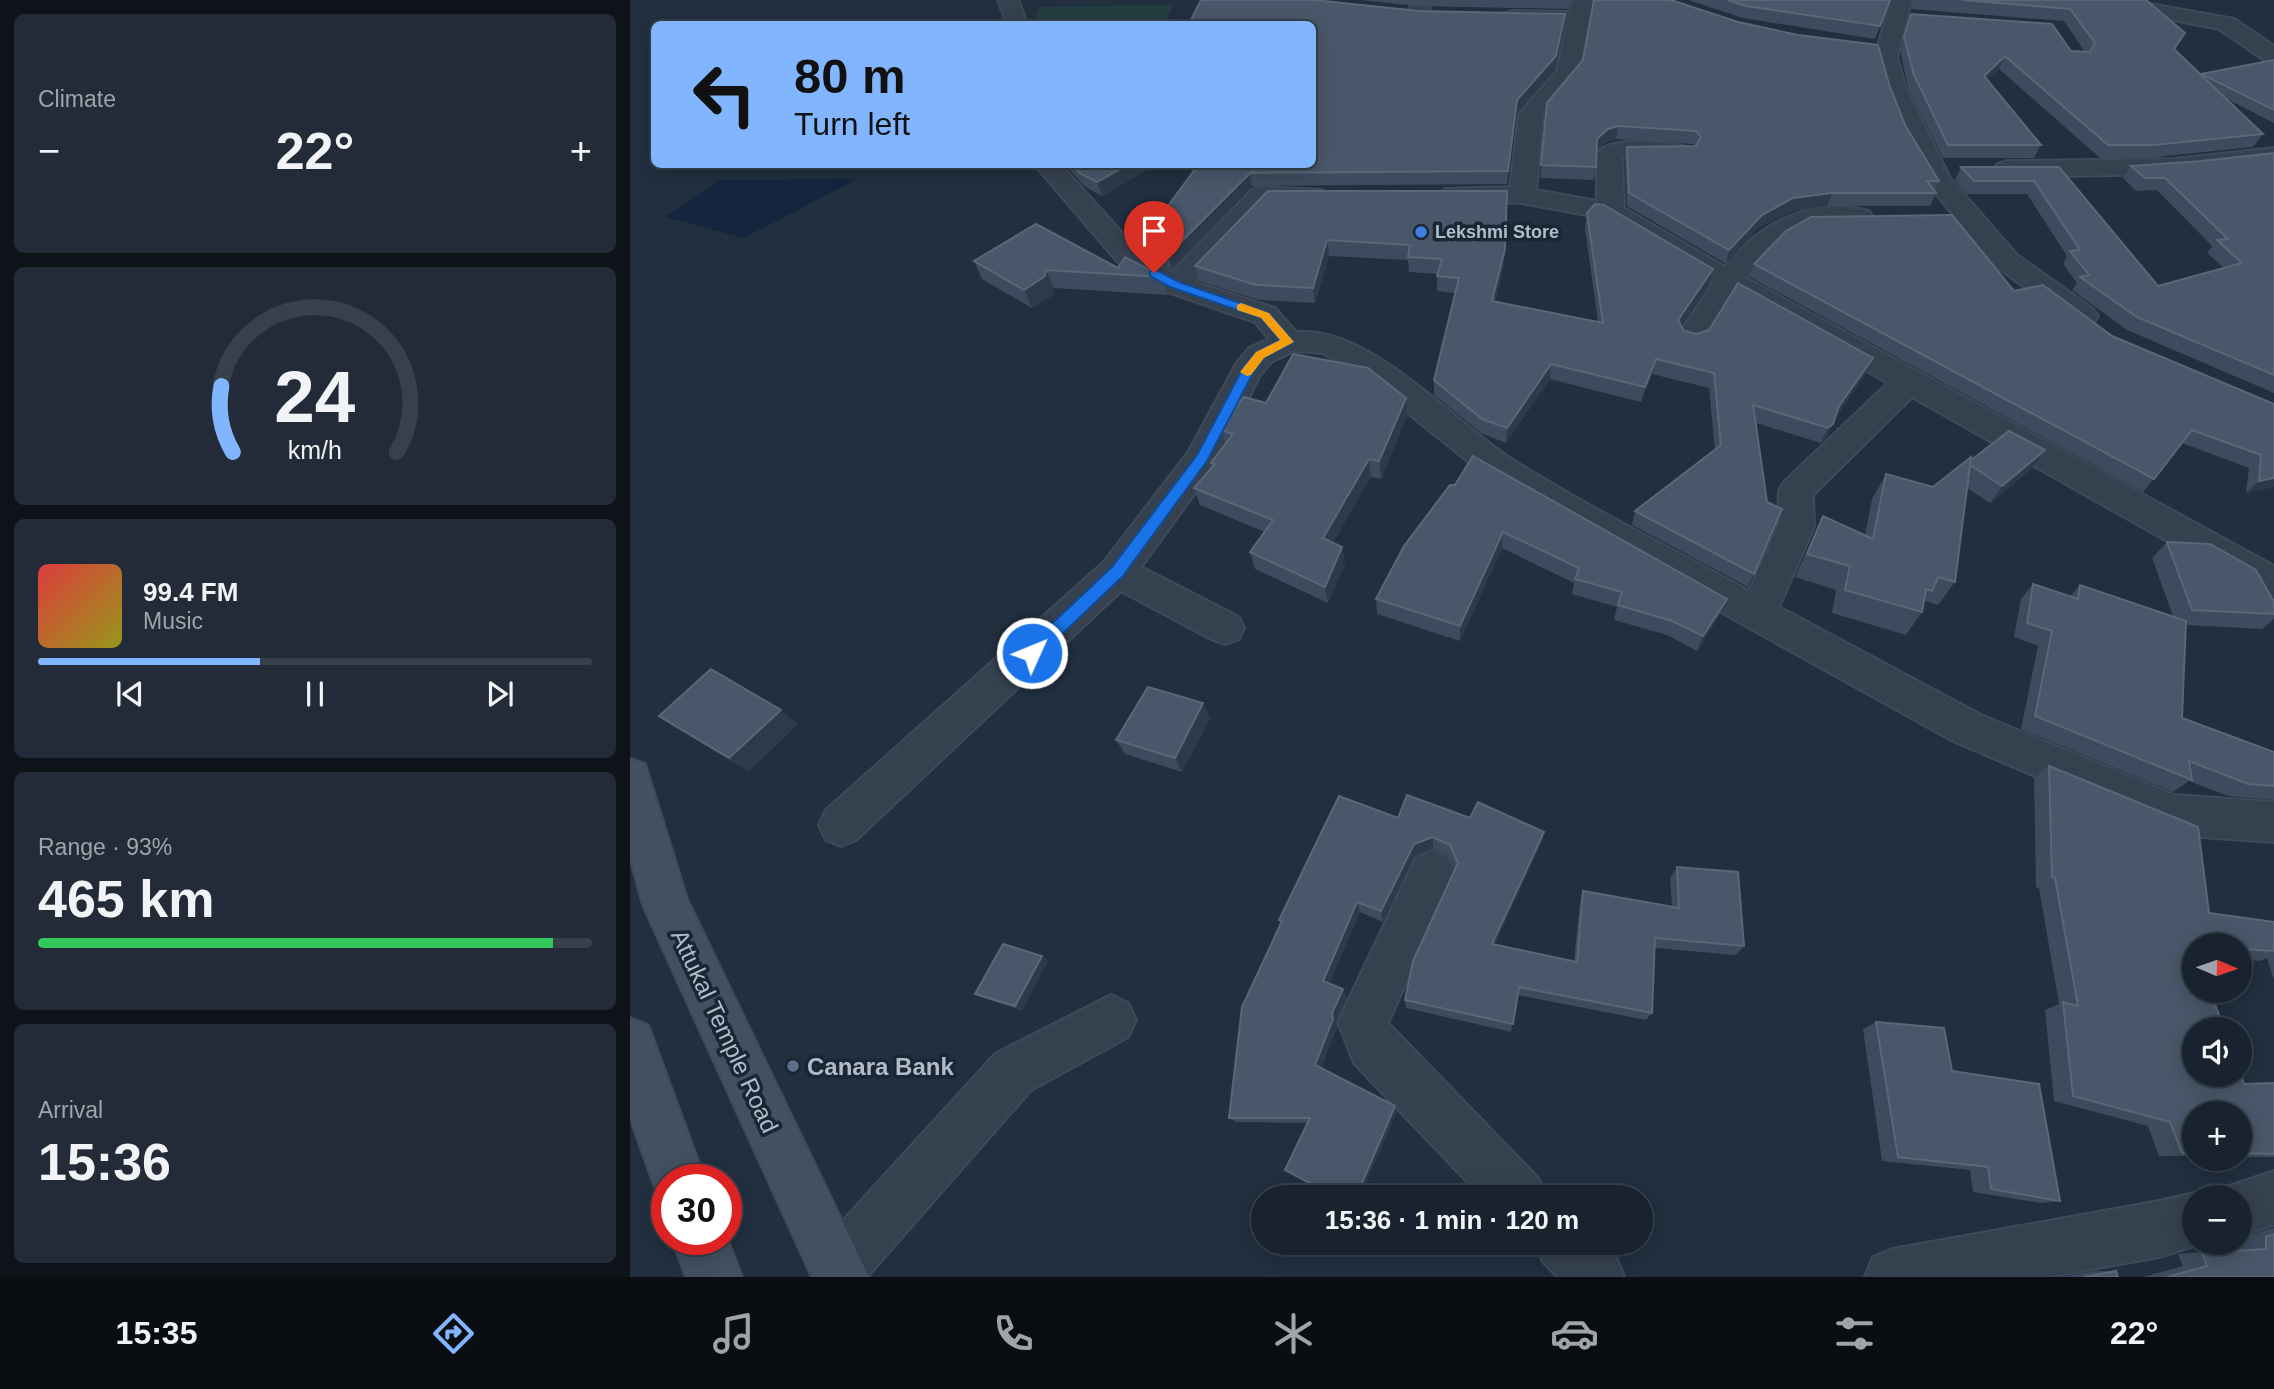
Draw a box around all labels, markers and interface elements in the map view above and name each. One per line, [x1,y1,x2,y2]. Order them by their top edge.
icon: left [679,49,770,140]
text: 80 m [794,49,906,103]
text: Climate [38,86,116,112]
text: Turn left [794,106,910,142]
text: 22° [276,122,354,180]
text: − [38,130,60,172]
text: + [570,130,592,172]
pin [1124,201,1184,273]
icon: arrive [1135,212,1173,250]
place label: Lekshmi Store [1435,222,1559,242]
marker: Lekshmi Store [1413,224,1429,240]
text: 24 [275,356,356,437]
text: km/h [288,436,342,464]
text: 99.4 FM [143,577,238,607]
text: Music [143,608,203,634]
position arrow [995,616,1069,690]
icon: previous [111,675,149,713]
icon: pause [296,675,334,713]
icon: next [481,675,519,713]
text: Range · 93% [38,834,172,860]
text: 465 km [38,870,214,928]
street label: Attukal Temple Road [666,925,784,1137]
north arrow [2182,933,2252,1003]
map controls [2182,933,2252,1255]
button: sound [2182,1017,2252,1087]
place label: Canara Bank [807,1053,954,1080]
marker: Canara Bank [785,1058,801,1074]
text: Arrival [38,1097,103,1123]
button: + [2182,1101,2252,1171]
text: 15:36 [38,1133,171,1191]
speed limit sign: 30 [651,1164,742,1255]
button: − [2182,1185,2252,1255]
text: 15:36 · 1 min · 120 m [1325,1205,1579,1235]
icon: directions [429,1309,478,1358]
icon: music [709,1309,758,1358]
icon: phone [989,1309,1038,1358]
icon: climate [1269,1309,1318,1358]
icon: car [1550,1309,1599,1358]
icon: filters [1830,1309,1879,1358]
text: 15:35 [116,1315,197,1351]
text: 22° [2110,1315,2158,1351]

